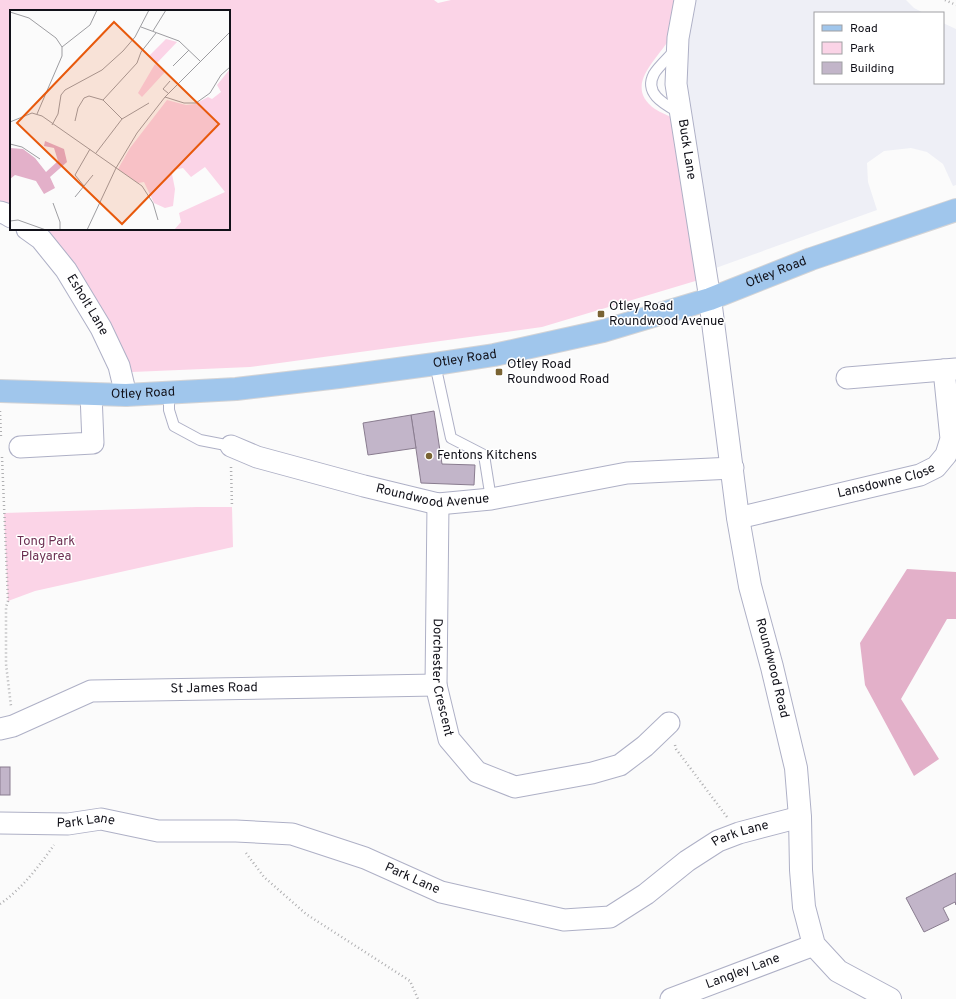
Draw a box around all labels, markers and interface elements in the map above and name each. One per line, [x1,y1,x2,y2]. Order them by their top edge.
inset map [10,10,230,230]
legend [814,12,944,84]
text: Road [850,21,878,37]
text: Park [850,41,875,57]
text: Building [850,61,894,77]
street label: Buck Lane [674,118,699,181]
street label: Otley Road [743,253,809,292]
street label: Esholt Lane [63,272,111,338]
place label: Otley Road Roundwood Avenue [609,299,724,330]
marker: Otley Road Roundwood Avenue [596,309,606,319]
street label: Otley Road [432,347,498,372]
place label: Otley Road Roundwood Road [507,357,609,388]
marker: Otley Road Roundwood Road [494,367,504,377]
street label: Otley Road [111,384,175,403]
place label: Fentons Kitchens [437,448,537,464]
marker: Fentons Kitchens [424,451,434,461]
street label: Lansdowne Close [836,461,938,502]
street label: Roundwood Avenue [374,481,490,512]
park label: Tong Park Playarea [17,534,75,565]
street label: Roundwood Road [751,617,792,720]
street label: Dorchester Crescent [428,618,456,738]
street label: St James Road [170,680,258,698]
street label: Park Lane [57,811,116,832]
street label: Park Lane [709,818,771,851]
street label: Park Lane [382,860,442,898]
street label: Langley Lane [704,951,782,993]

